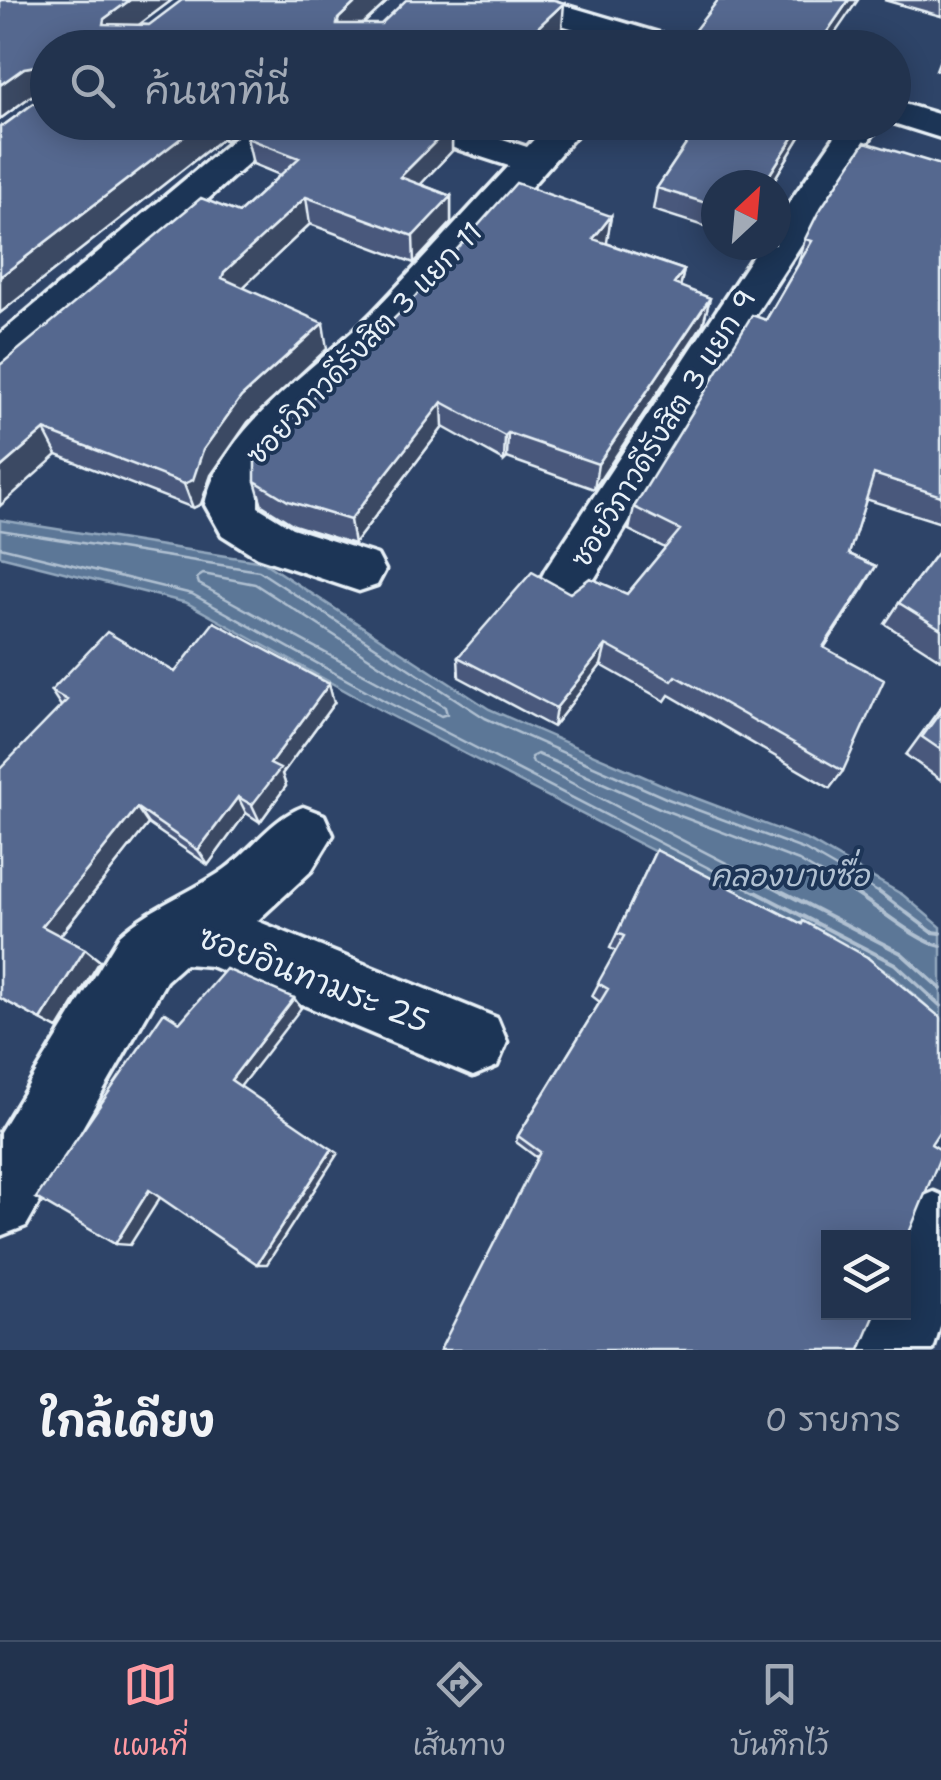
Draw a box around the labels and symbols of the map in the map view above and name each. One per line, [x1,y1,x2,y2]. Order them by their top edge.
north arrow [701,170,791,260]
street label: ซอยวิภาวดีรังสิต 3 แยก 11 [238,213,490,473]
street label: ซอยวิภาวดีรังสิต 3 แยก 9 [562,282,764,574]
water label: คลองบางซื่อ [711,848,871,896]
street label: ซอยอินทามระ 25 [193,915,436,1042]

